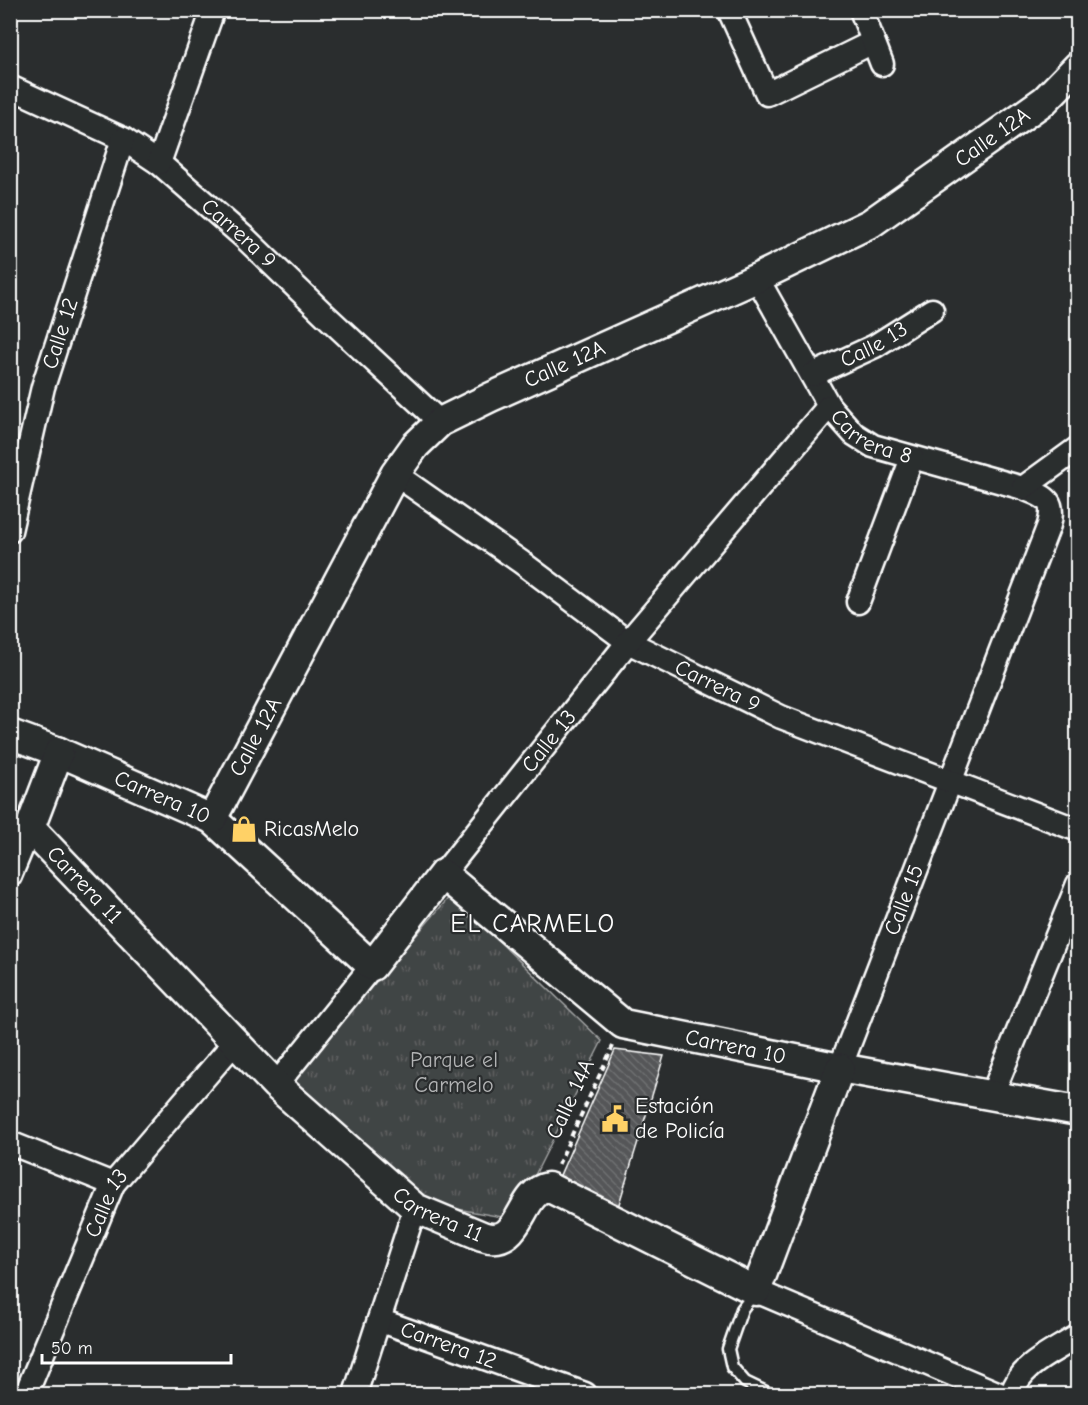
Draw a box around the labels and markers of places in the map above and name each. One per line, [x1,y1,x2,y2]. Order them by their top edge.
shop icon: RicasMelo [229,814,259,844]
place label: RicasMelo [264,816,359,842]
place label: Estación de Policía [635,1093,725,1144]
public building icon: Estación de Policía [600,1104,630,1134]

